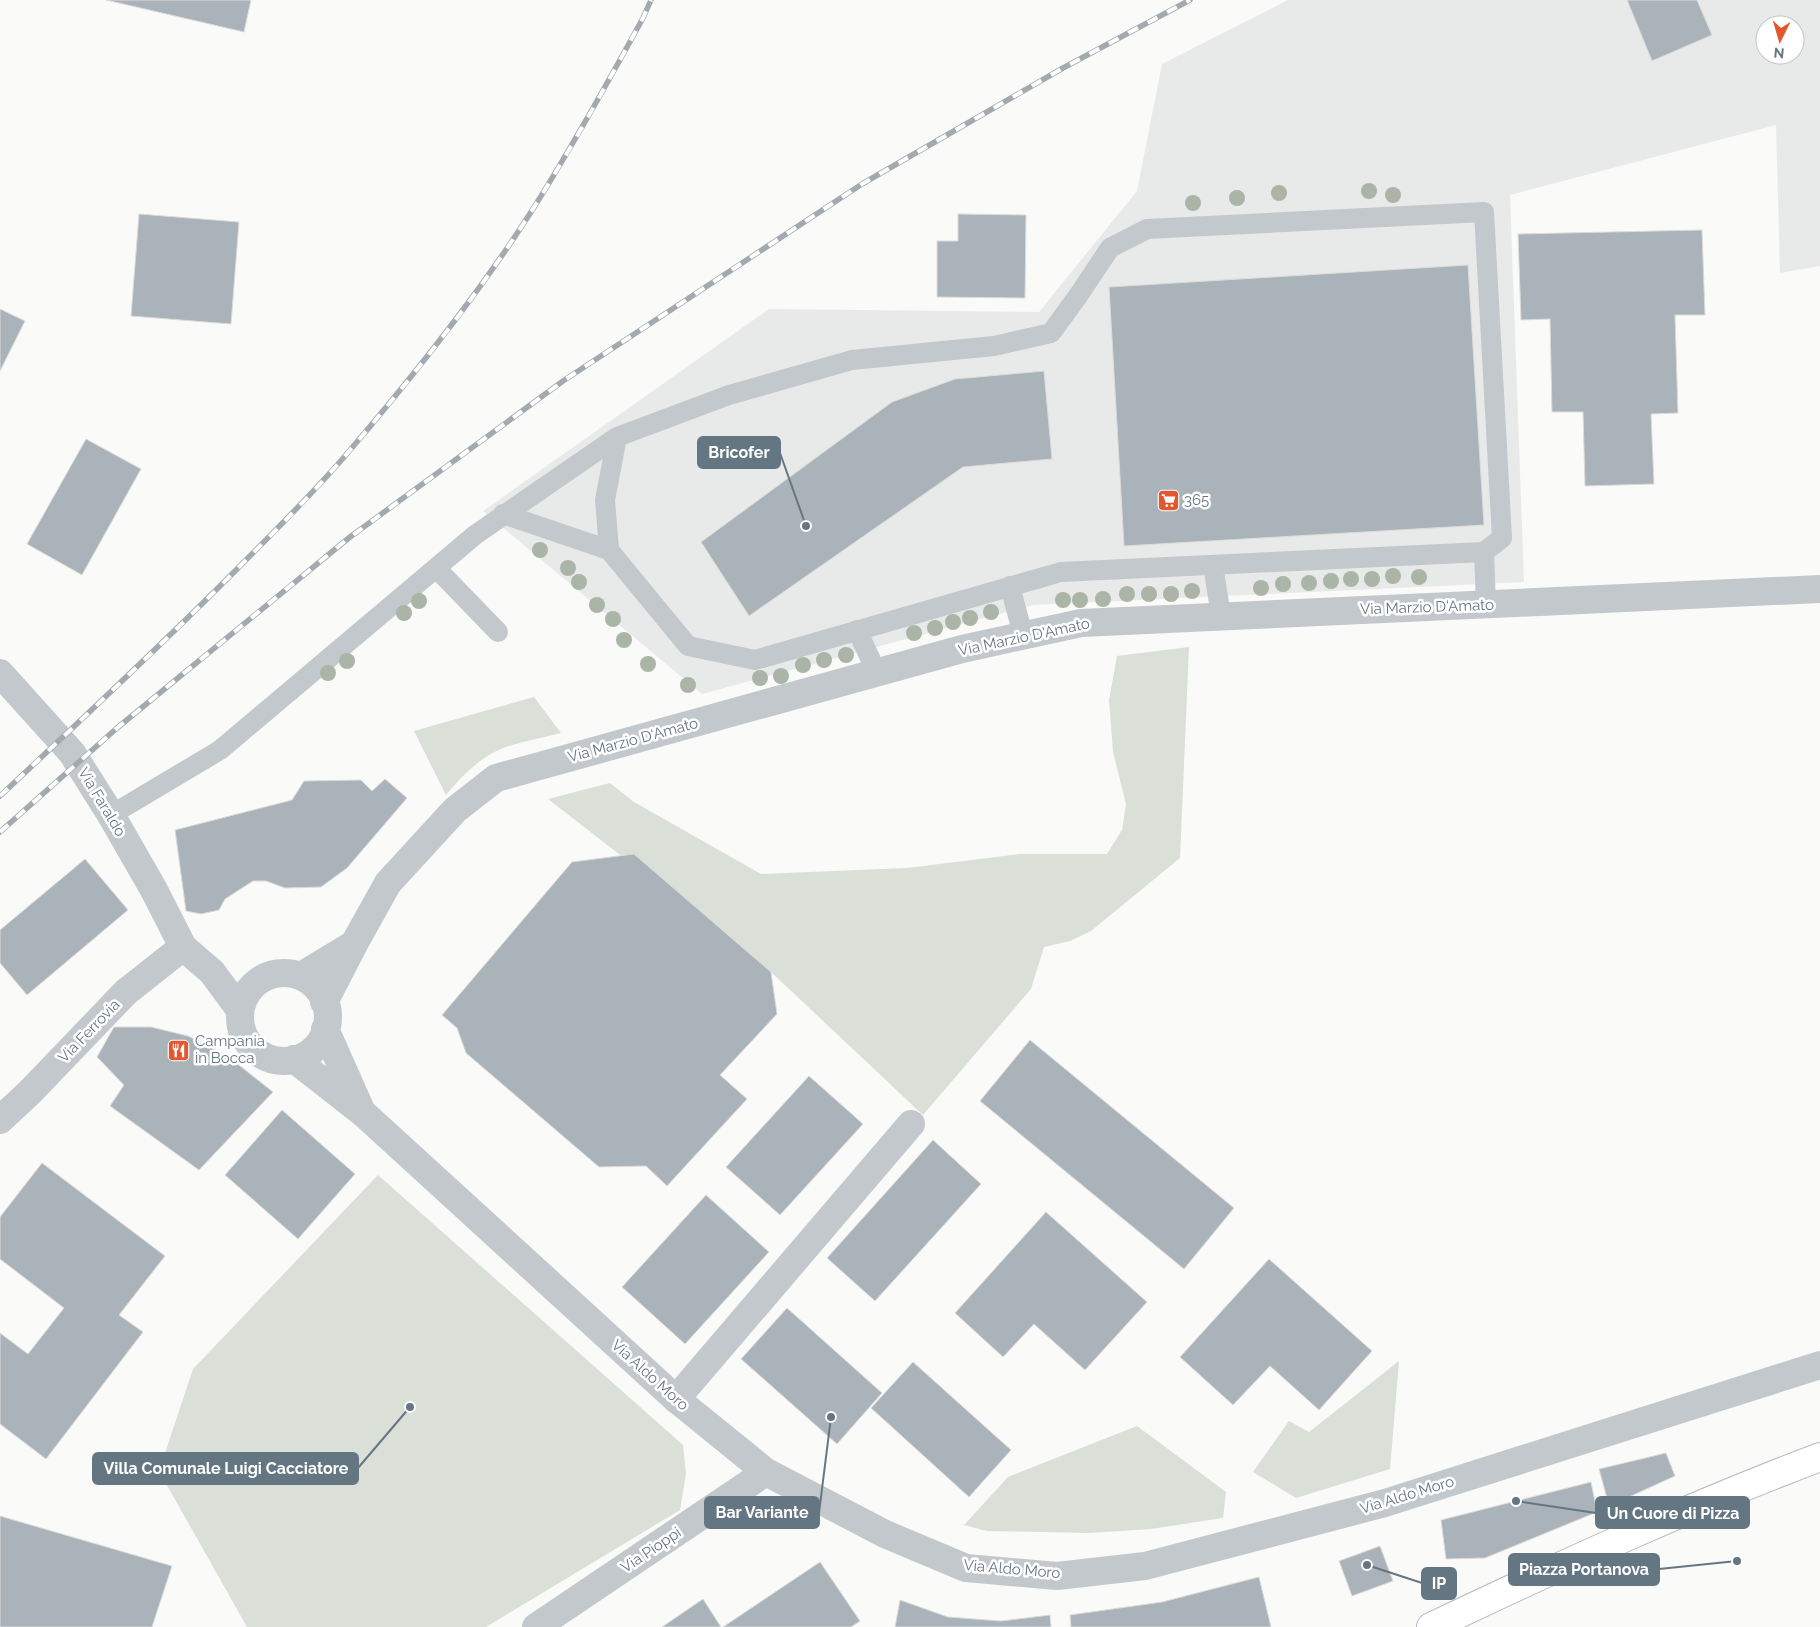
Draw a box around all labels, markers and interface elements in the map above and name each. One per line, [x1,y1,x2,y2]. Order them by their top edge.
north arrow [1755,15,1805,65]
text: N [1773,45,1785,61]
callout: Bricofer [698,437,780,468]
text: Bricofer [708,443,770,462]
supermarket icon: 365 [1156,488,1180,512]
place label: 365 [1184,491,1209,509]
street label: Via Marzio D'Amato [1360,596,1494,618]
street label: Via Marzio D'Amato [957,614,1091,660]
street label: Via Marzio D'Amato [566,714,700,766]
street label: Via Faraldo [74,764,130,840]
street label: Via Ferrovia [54,996,124,1066]
place label: Campania in Bocca [195,1032,265,1067]
restaurant icon: Campania in Bocca [167,1038,191,1062]
street label: Via Aldo Moro [608,1336,692,1414]
callout: Villa Comunale Luigi Cacciatore [93,1453,358,1484]
text: Villa Comunale Luigi Cacciatore [104,1459,349,1478]
street label: Via Aldo Moro [1358,1472,1456,1518]
callout: Bar Variante [705,1497,819,1528]
callout: Un Cuore di Pizza [1596,1497,1749,1528]
text: Bar Variante [716,1503,809,1522]
text: Un Cuore di Pizza [1607,1504,1739,1523]
street label: Via Pioppi [617,1523,685,1577]
callout: Piazza Portanova [1509,1554,1659,1585]
street label: Via Aldo Moro [963,1556,1061,1582]
text: Piazza Portanova [1519,1560,1649,1579]
callout: IP [1422,1568,1456,1599]
text: IP [1432,1574,1446,1593]

